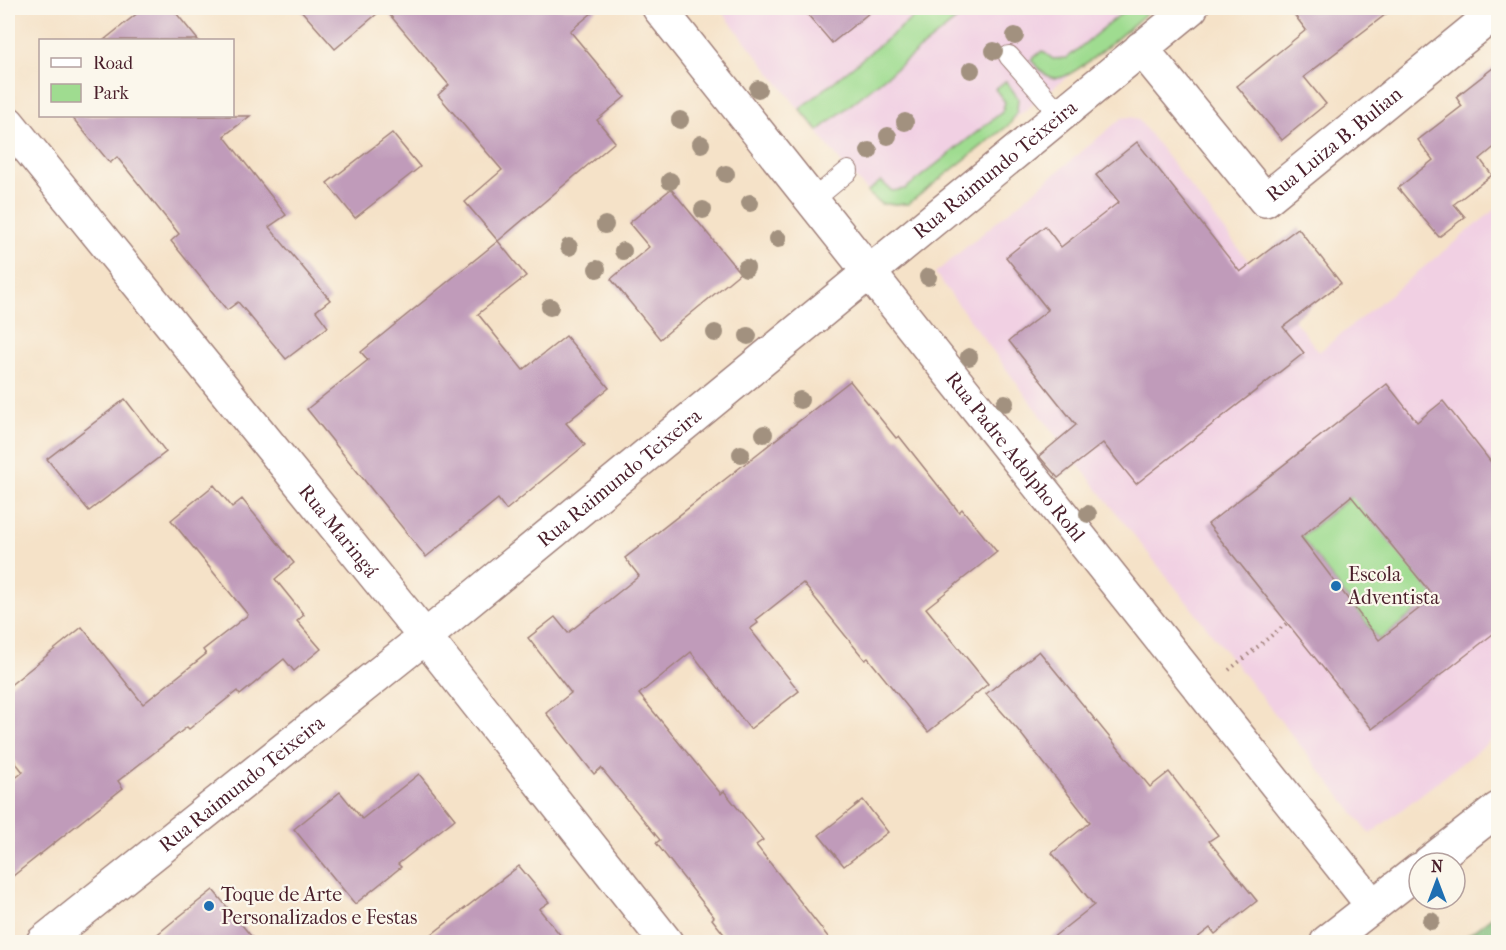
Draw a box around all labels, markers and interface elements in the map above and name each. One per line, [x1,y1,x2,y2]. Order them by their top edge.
legend [39,39,234,117]
text: Road [93,53,133,74]
street label: Rua Luiza B. Bulian [1261,81,1407,206]
text: Park [93,83,130,104]
street label: Rua Raimundo Teixeira [908,95,1082,243]
street label: Rua Padre Adolpho Rohl [941,367,1090,546]
street label: Rua Raimundo Teixeira [533,403,706,552]
street label: Rua Maringá [294,480,384,582]
place label: Escola Adventista [1347,563,1440,609]
marker: Escola Adventista [1329,579,1343,593]
street label: Rua Raimundo Teixeira [154,710,329,856]
north arrow [1407,851,1467,911]
text: N [1431,857,1444,876]
place label: Toque de Arte Personalizados e Festas [221,883,417,929]
marker: Toque de Arte Personalizados e Festas [202,899,216,913]

